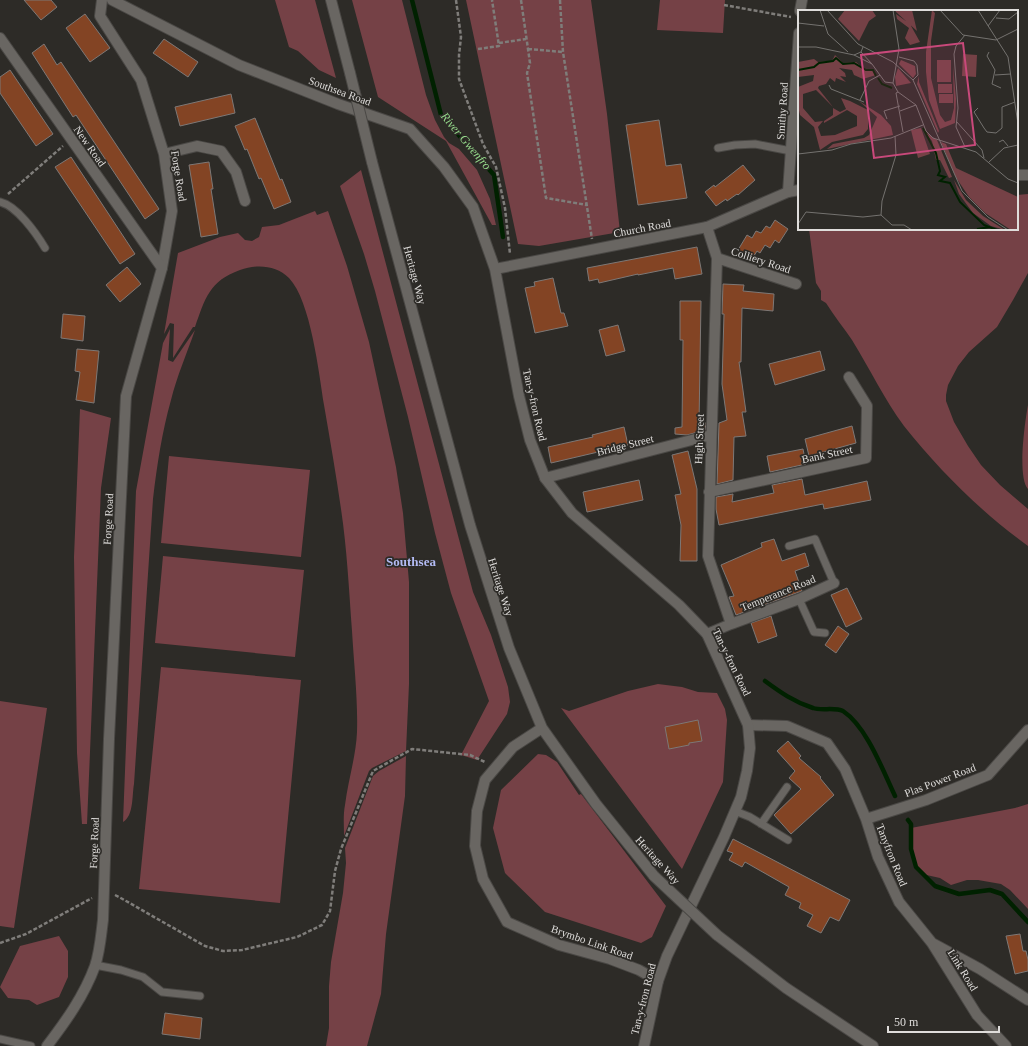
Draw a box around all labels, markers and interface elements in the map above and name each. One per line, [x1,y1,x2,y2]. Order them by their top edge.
inset map [798,10,1018,230]
street label: Southsea Road [307,74,373,108]
street label: Smithy Road [774,81,790,140]
water label: River Gwenfro [437,109,494,173]
street label: New Road [72,123,109,169]
street label: Forge Road [169,150,189,203]
street label: Church Road [612,216,672,239]
street label: Heritage Way [401,244,429,306]
street label: Colliery Road [730,245,793,275]
street label: Tan-y-fron Road [521,368,549,443]
street label: High Street [692,414,706,464]
street label: Bridge Street [595,432,655,458]
street label: Bank Street [800,443,854,465]
street label: Forge Road [101,493,115,545]
district label: Southsea [386,554,436,569]
street label: Heritage Way [486,556,516,618]
street label: Temperance Road [739,572,818,613]
street label: Tan-y-fron Road [711,626,754,698]
street label: Plas Power Road [903,761,978,799]
street label: Forge Road [87,817,101,869]
street label: Tanyfron Road [874,822,910,888]
street label: Heritage Way [633,834,683,887]
street label: Brymbo Link Road [550,922,635,962]
street label: Link Road [946,947,981,993]
street label: Tan-y-fron Road [628,961,658,1036]
scale bar [888,1008,999,1034]
text: 50 m [894,1015,919,1029]

